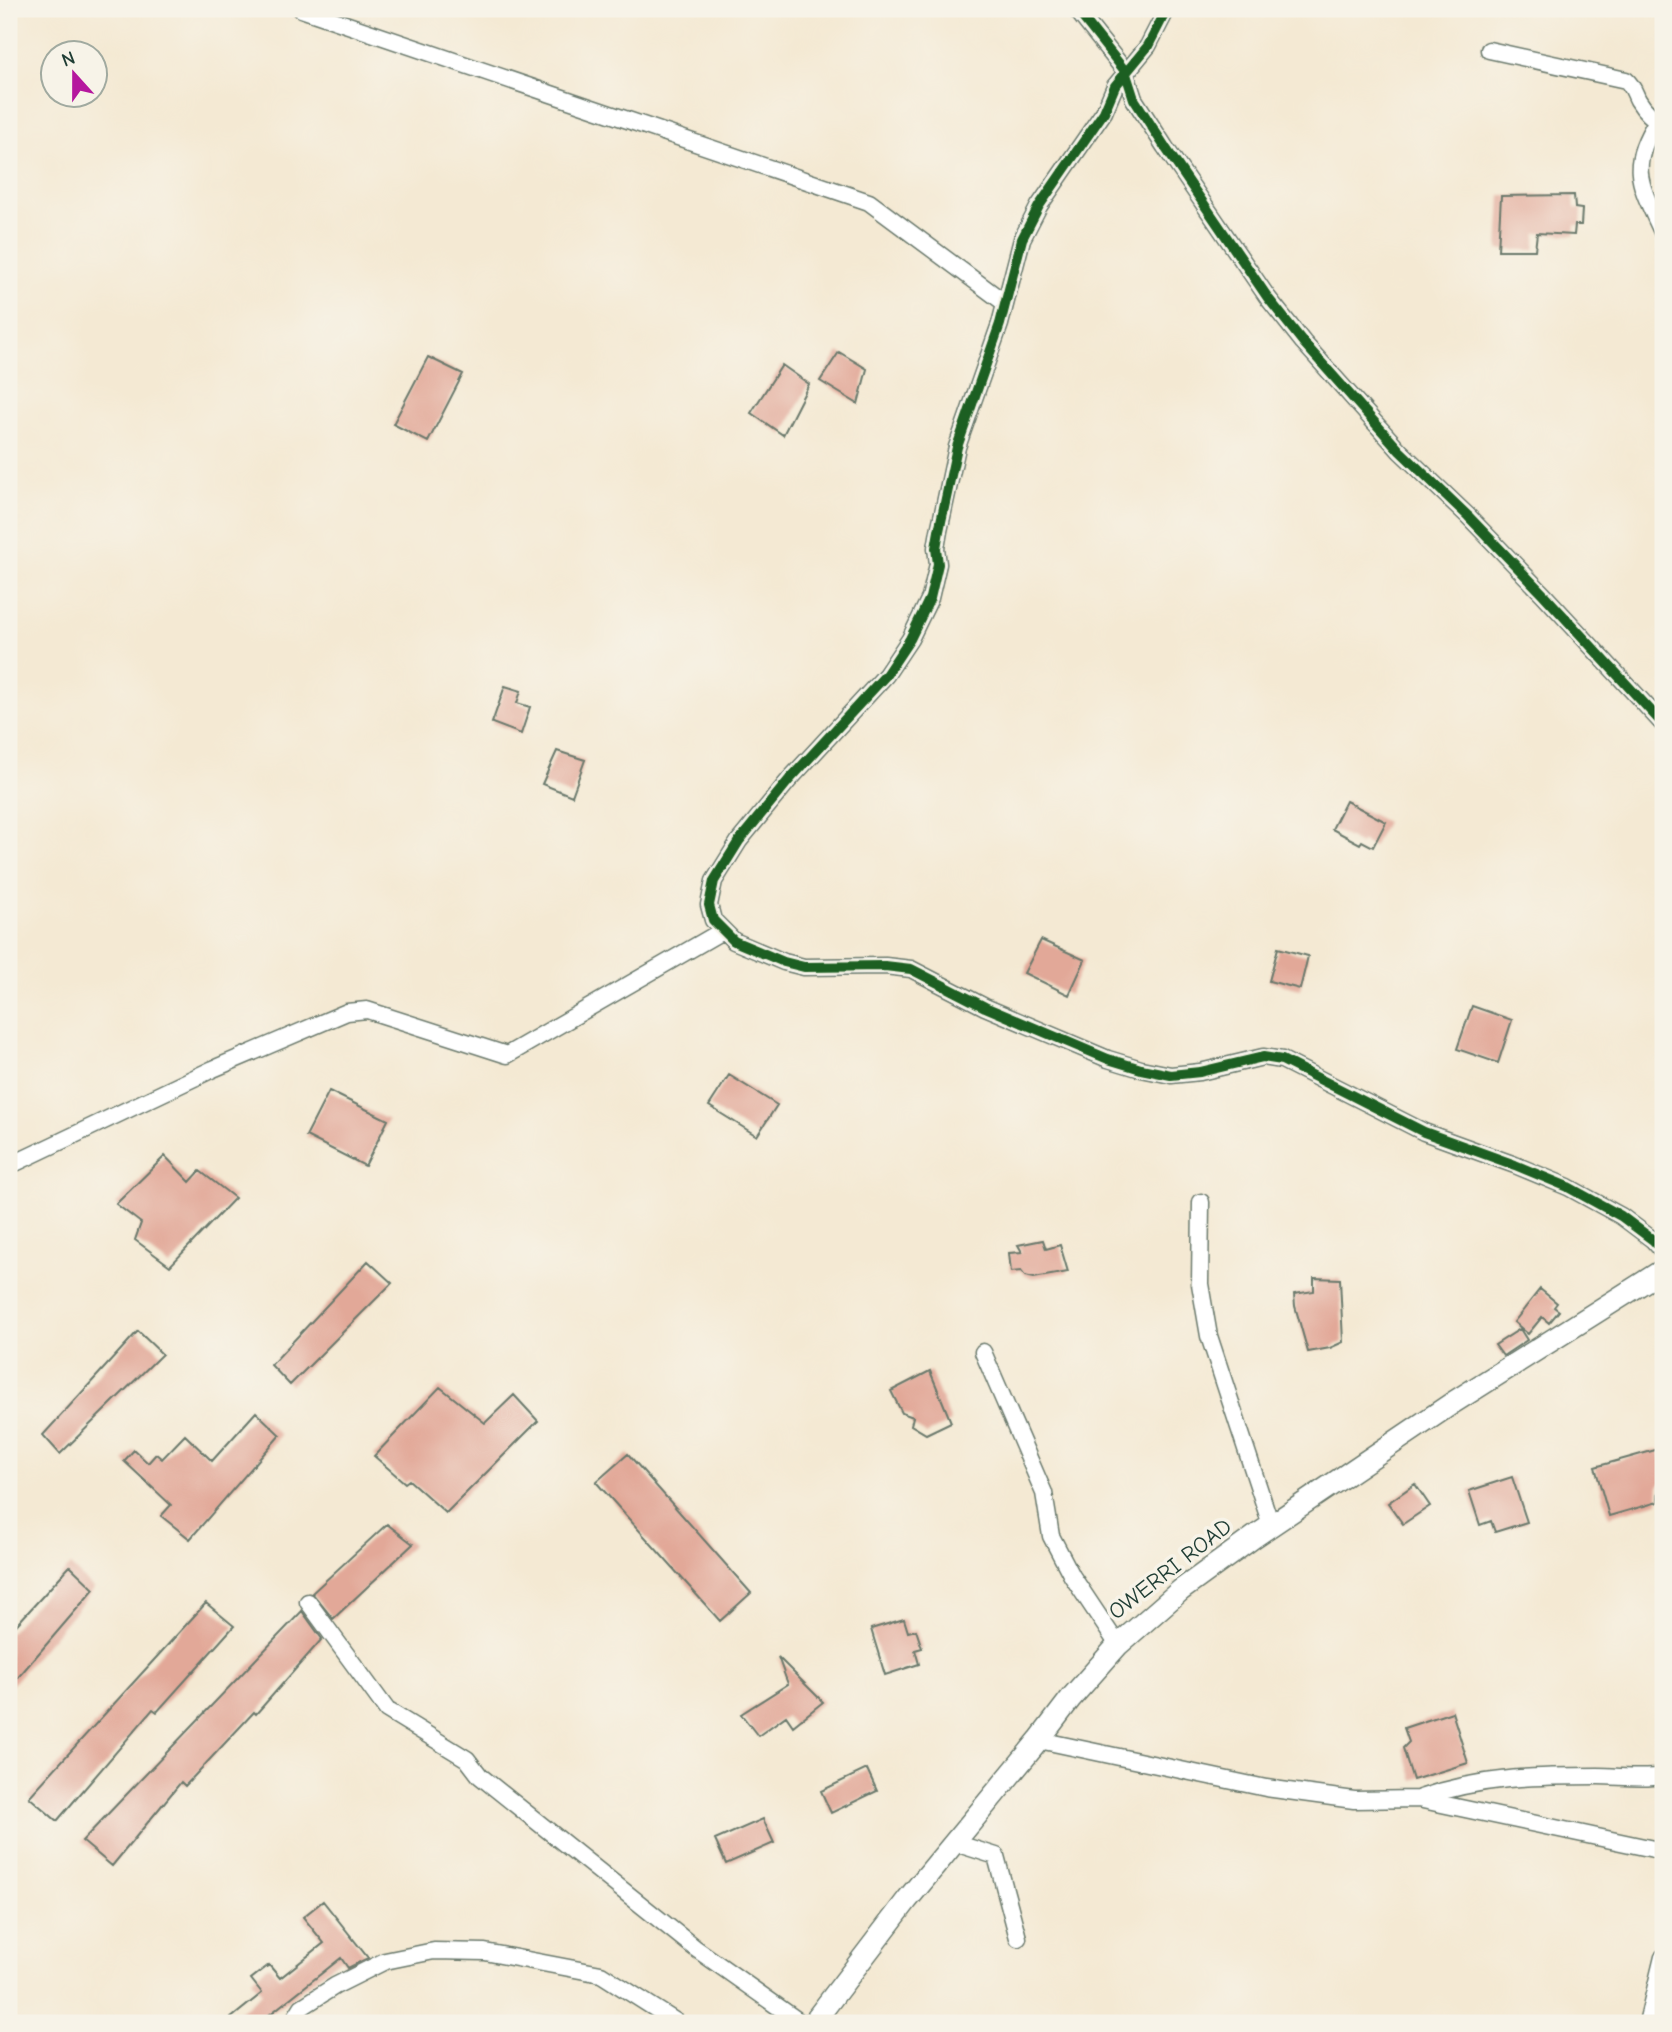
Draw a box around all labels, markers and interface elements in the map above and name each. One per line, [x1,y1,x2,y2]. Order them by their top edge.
north arrow [38,38,108,108]
text: N [59,47,78,72]
street label: OWERRI ROAD [1103,1513,1237,1625]

